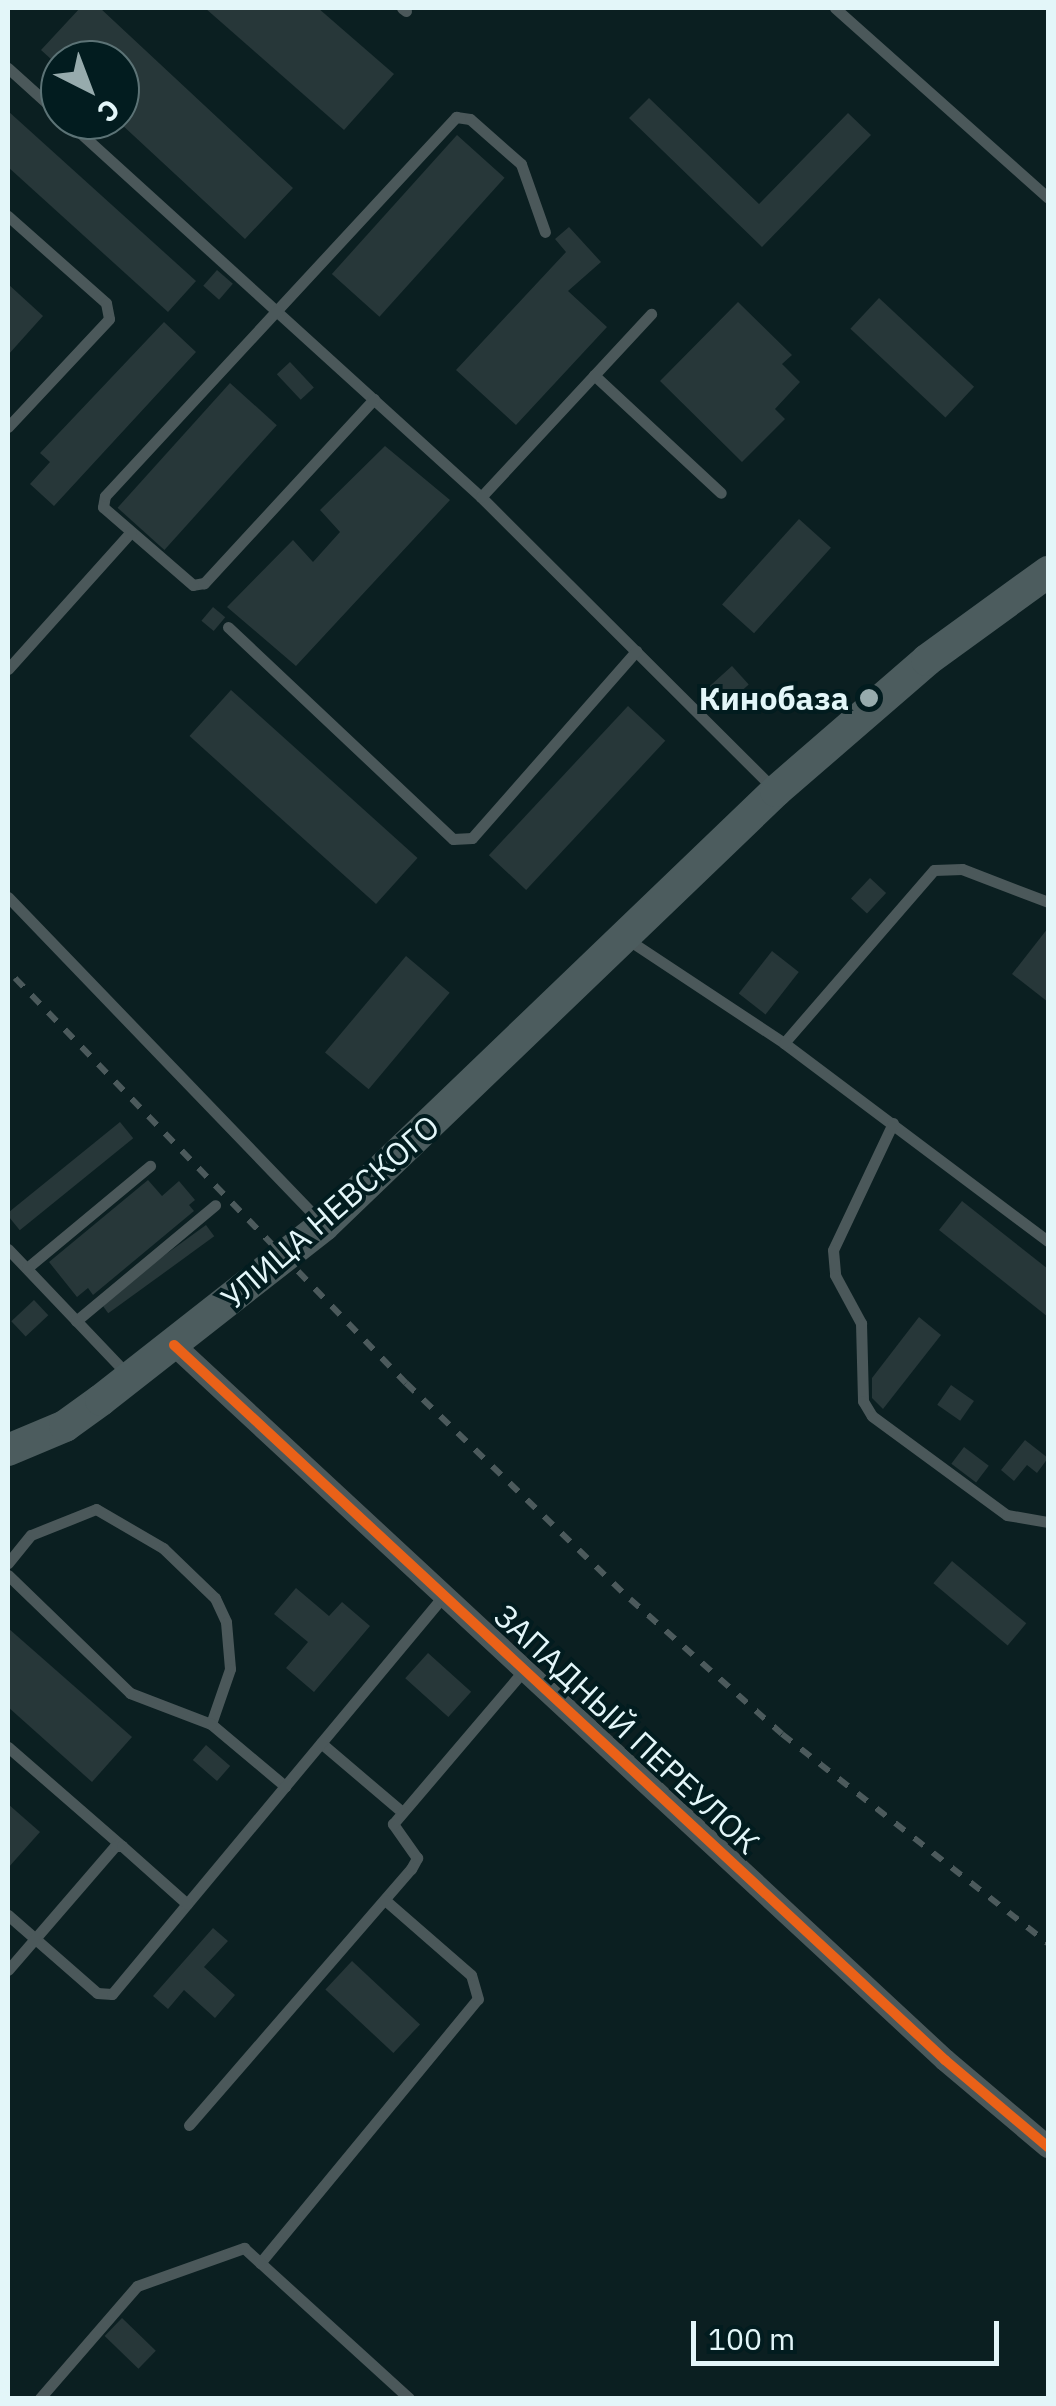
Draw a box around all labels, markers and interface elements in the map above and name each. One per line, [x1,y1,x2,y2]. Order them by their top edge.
north arrow [40,40,140,140]
text: С [90,91,128,131]
place label: Кинобаза [699,679,849,717]
marker: Кинобаза [858,687,880,709]
street label: УЛИЦА НЕВСКОГО [213,1107,447,1317]
street label: ЗАПАДНЫЙ ПЕРЕУЛОК [487,1596,767,1862]
scale bar [696,2301,1004,2363]
text: 100 m [708,2319,795,2358]

